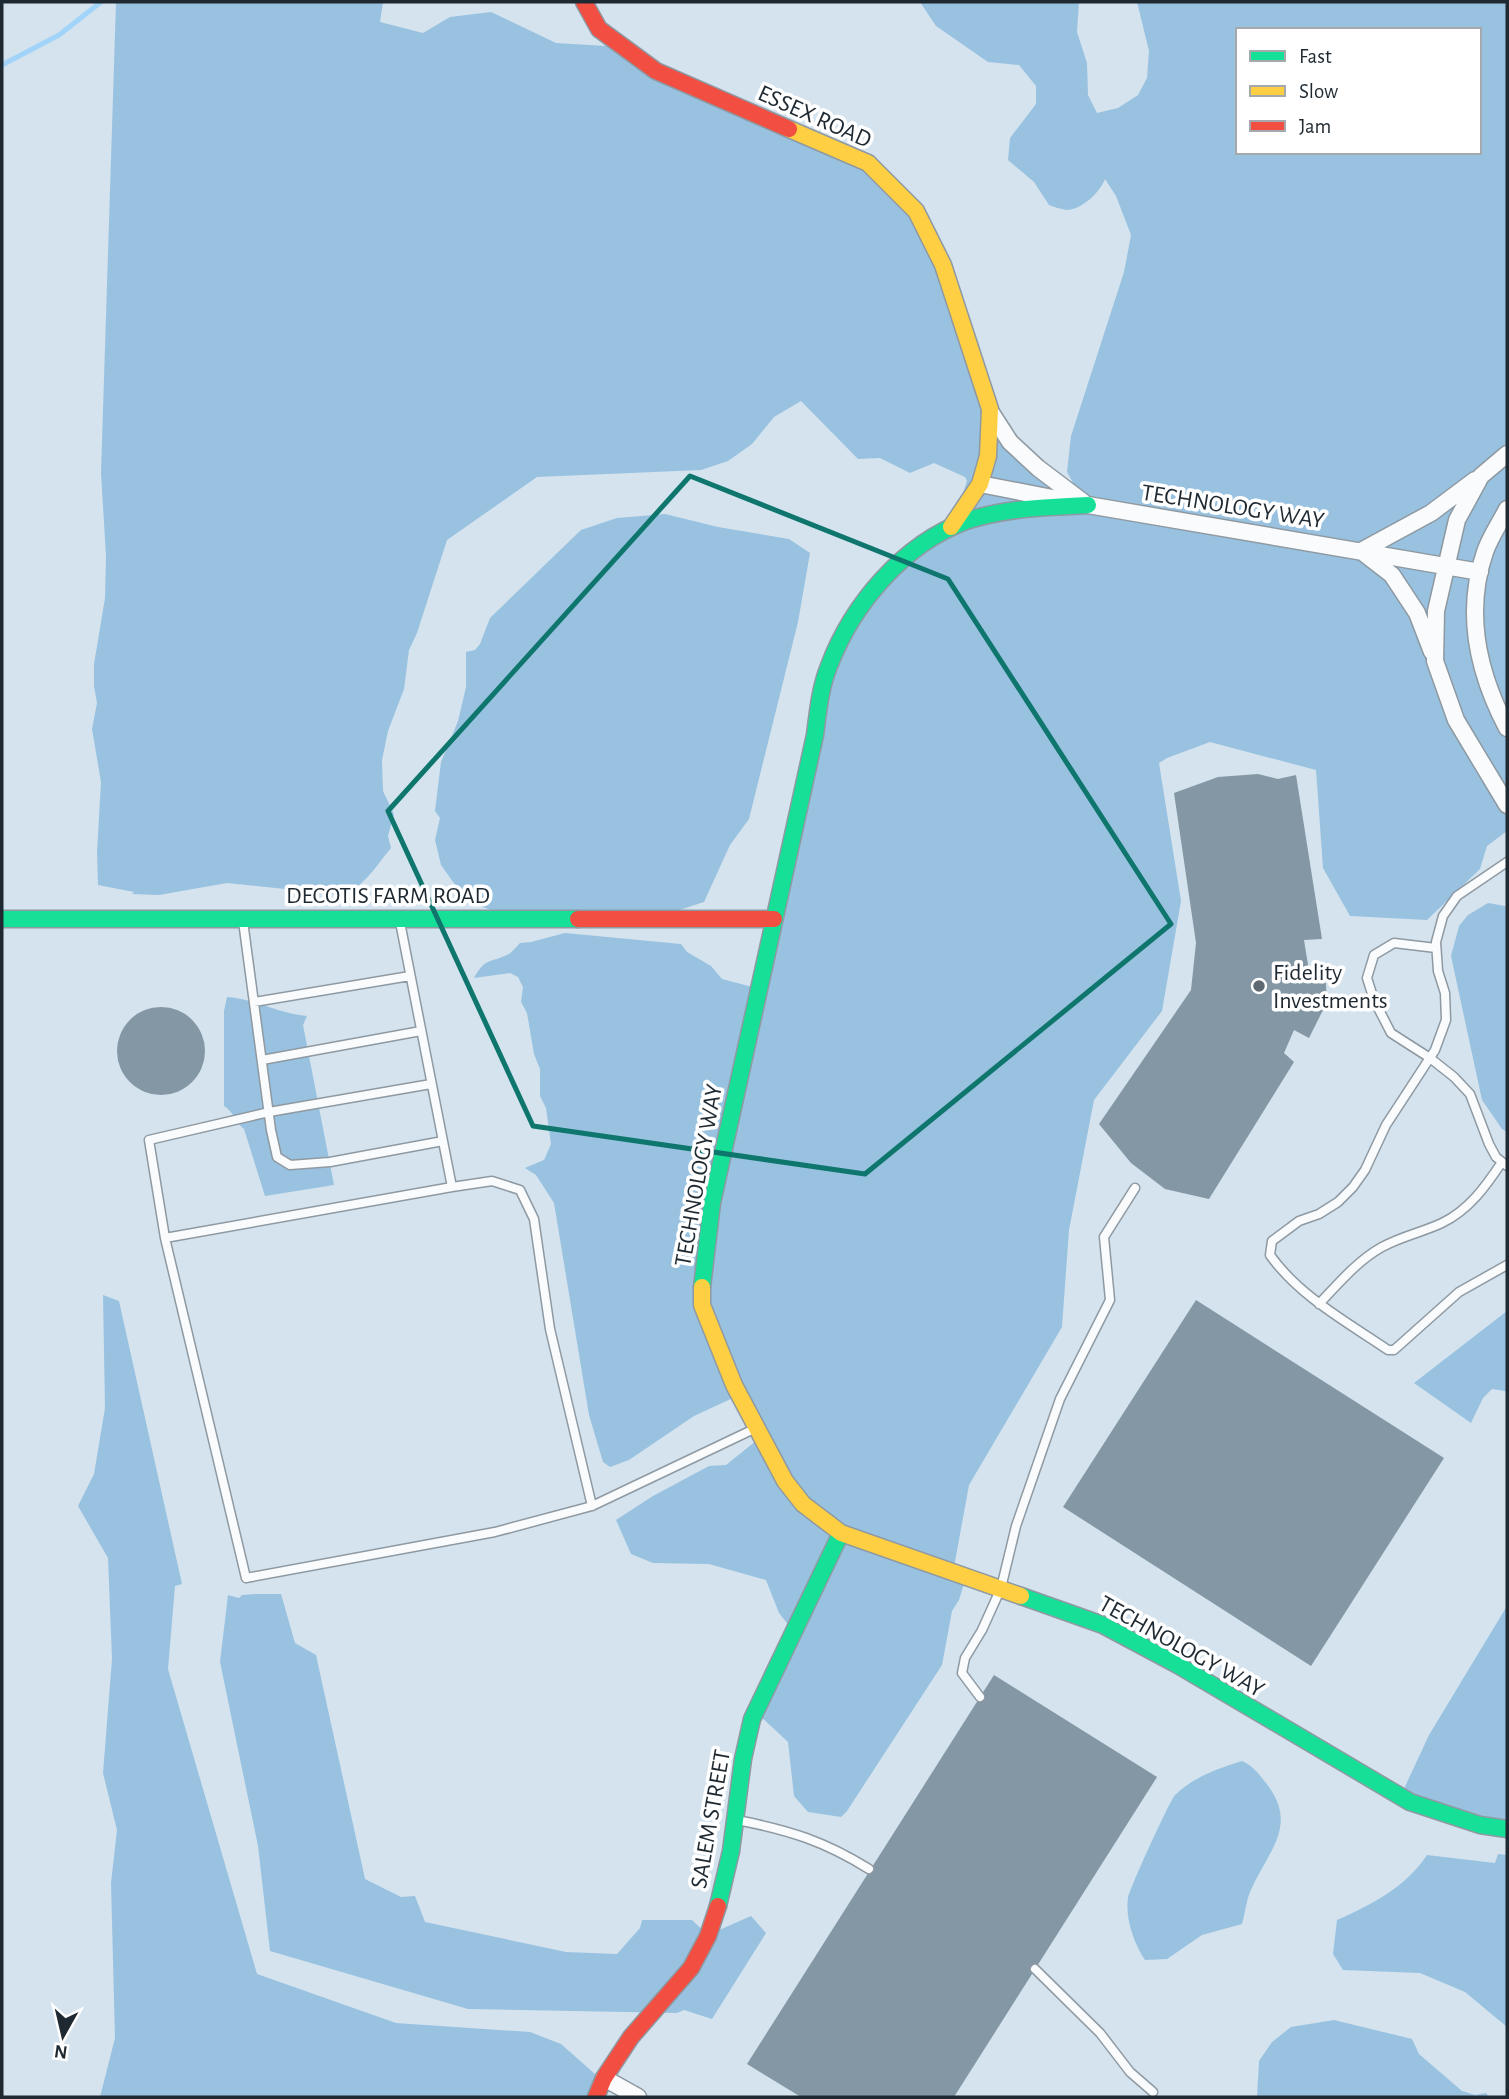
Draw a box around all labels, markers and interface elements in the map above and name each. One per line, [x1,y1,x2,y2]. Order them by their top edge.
legend [1236,28,1481,154]
text: Fast [1299,46,1332,67]
street label: ESSEX ROAD [754,81,875,153]
text: Slow [1299,81,1338,102]
text: Jam [1299,116,1331,137]
street label: TECHNOLOGY WAY [1140,481,1326,533]
street label: DECOTIS FARM ROAD [286,884,490,908]
place label: Fidelity Investments [1273,961,1388,1013]
marker: Fidelity Investments [1251,978,1267,994]
street label: TECHNOLOGY WAY [671,1082,727,1268]
street label: TECHNOLOGY WAY [1095,1592,1268,1702]
street label: SALEM STREET [687,1748,735,1890]
north arrow [28,2001,98,2071]
text: N [53,2041,69,2062]

